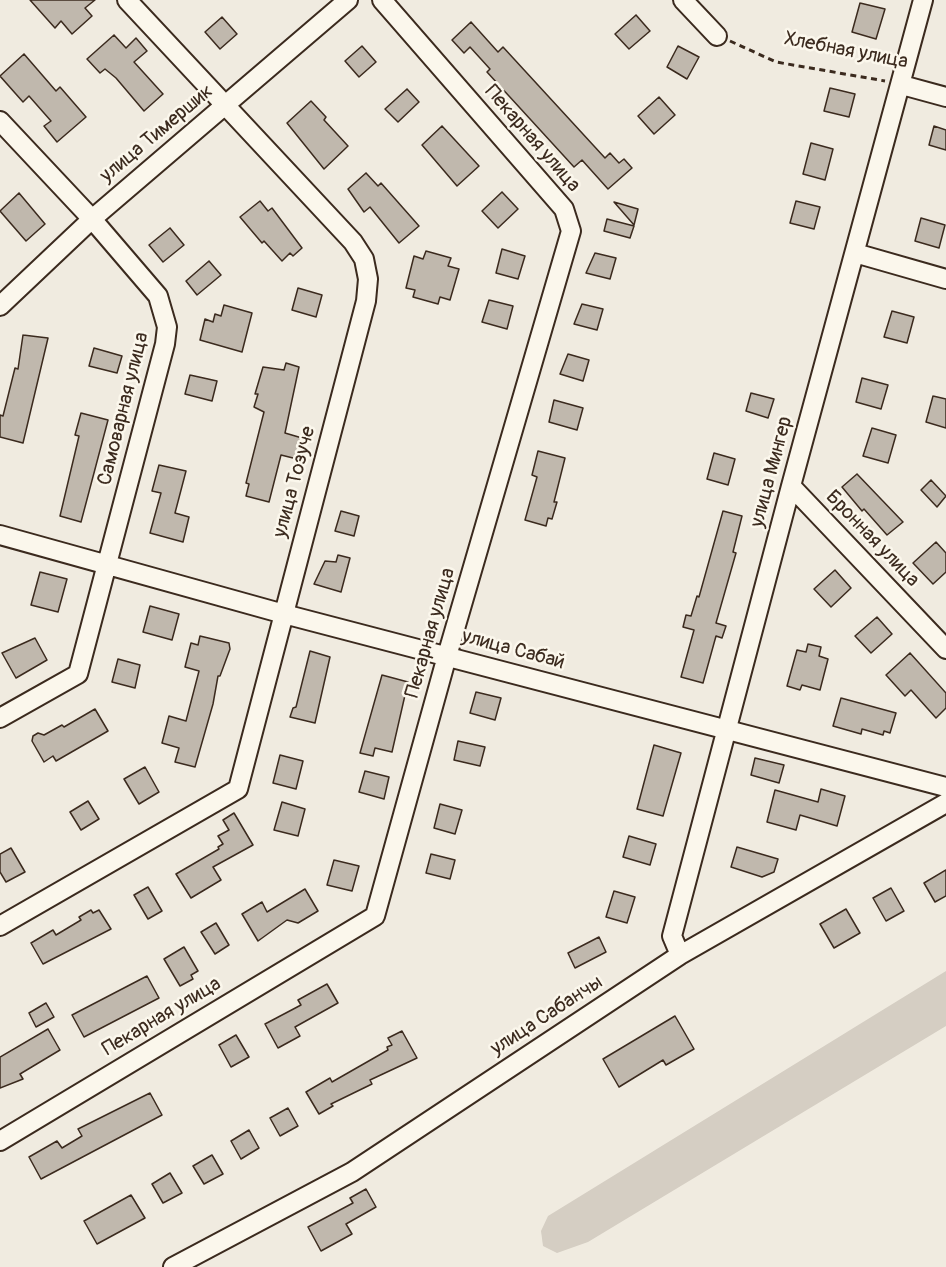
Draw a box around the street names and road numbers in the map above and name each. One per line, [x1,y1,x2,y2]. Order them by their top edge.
street label: Хлебная улица [782,27,910,75]
street label: улица Тимершик [96,80,218,188]
street label: Пекарная улица [479,81,585,197]
street label: Самоварная улица [93,330,155,488]
street label: улица Мингер [746,414,798,530]
street label: улица Тозуче [269,424,321,540]
street label: Бронная улица [820,486,924,592]
street label: Пекарная улица [401,565,461,701]
street label: улица Сабай [459,625,567,675]
street label: улица Сабанчы [486,971,608,1061]
street label: Пекарная улица [99,972,225,1062]

